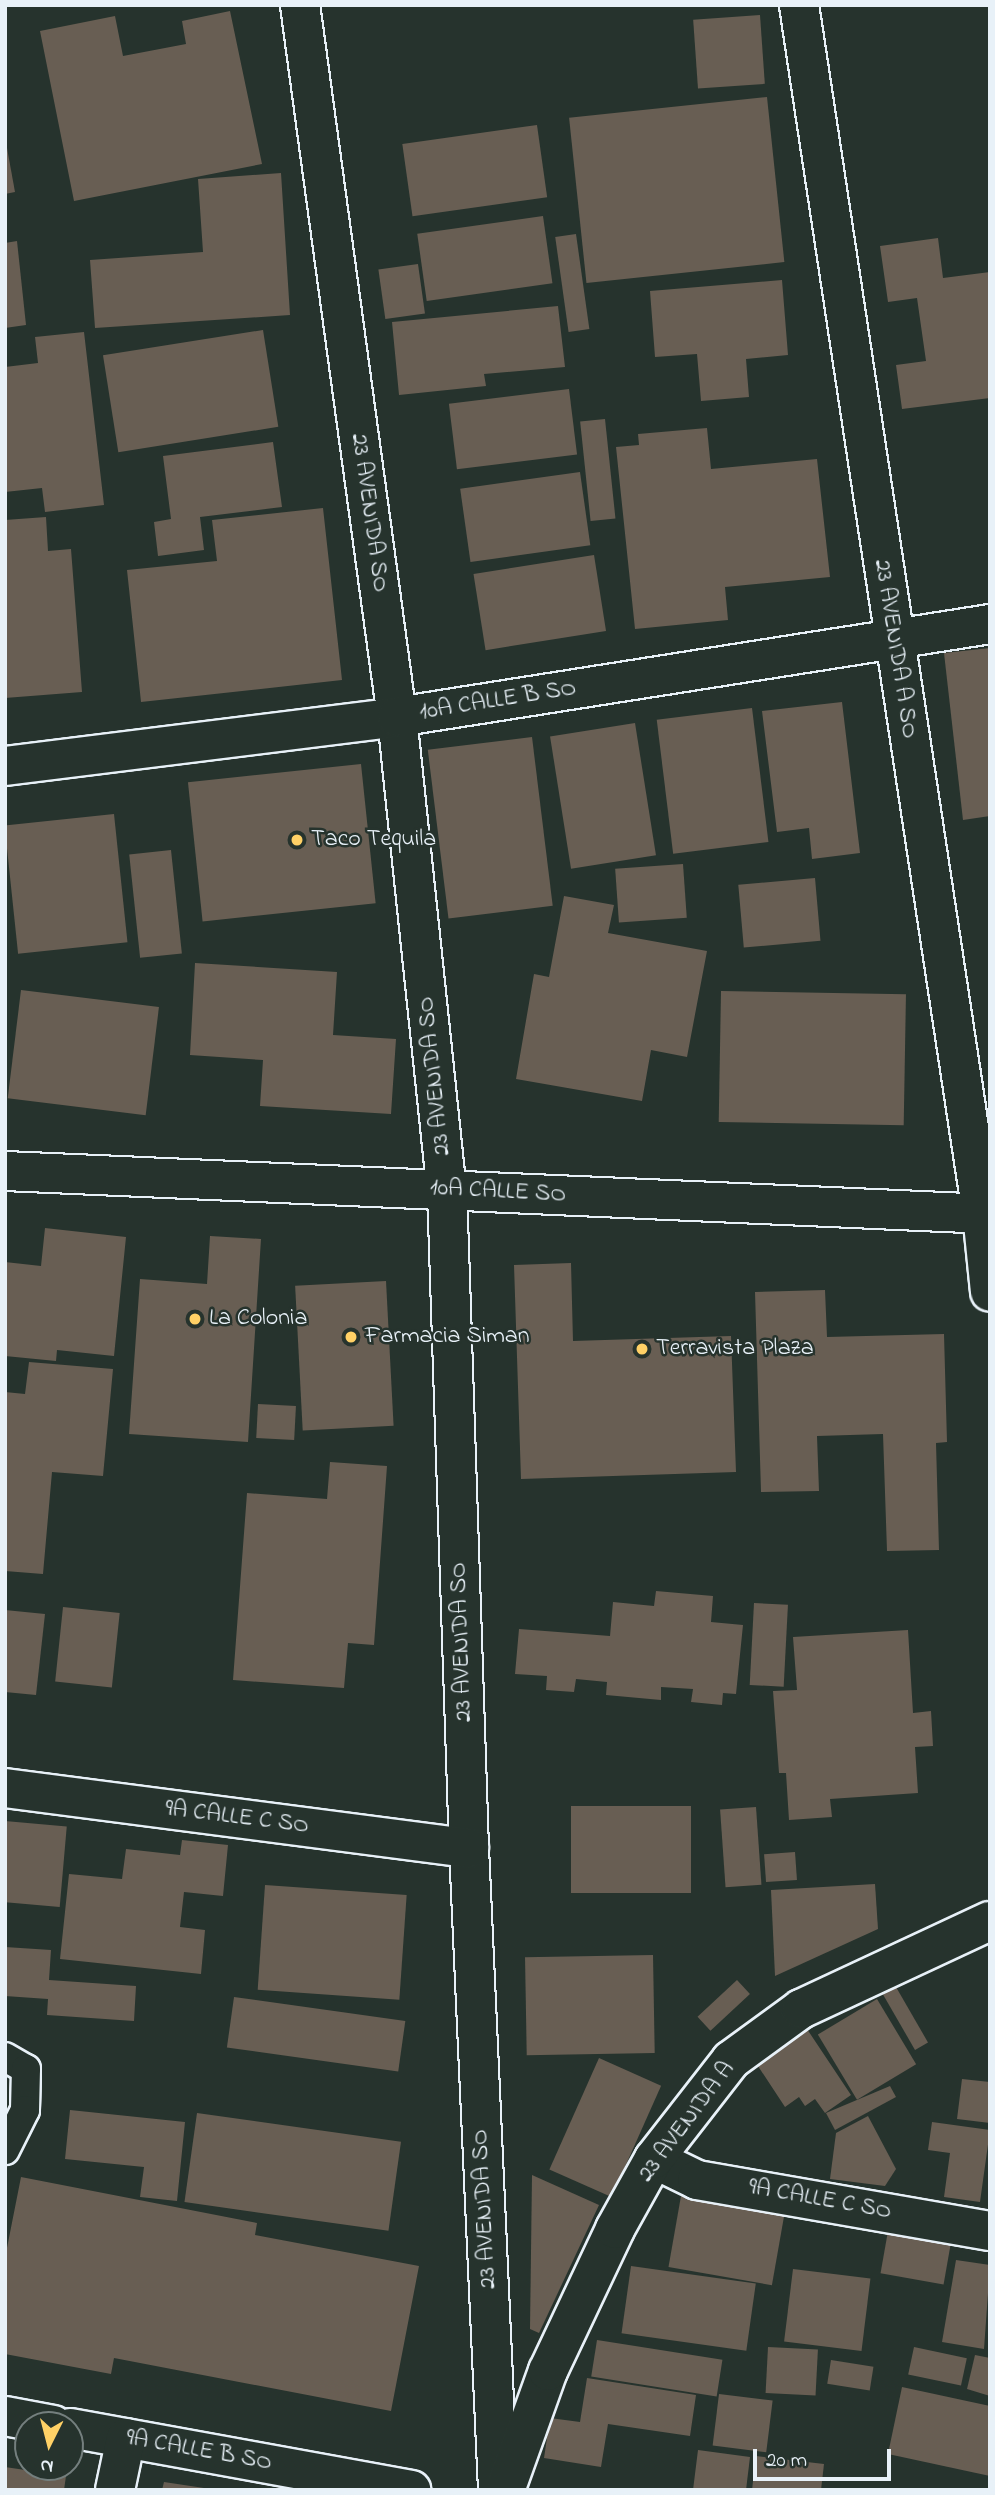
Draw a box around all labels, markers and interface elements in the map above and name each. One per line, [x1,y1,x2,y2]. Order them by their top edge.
street label: 23 AVENIDA SO [344,432,394,594]
street label: 23 AVENIDA A SO [867,558,923,740]
street label: 10A CALLE B SO [418,674,578,728]
place label: Taco Tequila [311,826,436,854]
marker: Taco Tequila [289,832,305,848]
street label: 23 AVENIDA SO [412,995,458,1157]
street label: 10A CALLE SO [429,1174,567,1210]
place label: La Colonia [209,1305,307,1333]
marker: La Colonia [187,1311,203,1327]
place label: Farmacia Siman [365,1323,530,1351]
marker: Farmacia Siman [343,1329,359,1345]
place label: Terravista Plaza [656,1335,814,1363]
marker: Terravista Plaza [634,1341,650,1357]
street label: 23 AVENIDA SO [445,1562,479,1722]
street label: 9A CALLE C SO [163,1795,311,1841]
street label: 23 AVENIDA A [632,2056,742,2188]
street label: 23 AVENIDA SO [466,2128,504,2290]
street label: 9A CALLE C SO [746,2173,894,2227]
north arrow [14,2411,84,2481]
street label: 9A CALLE B SO [124,2424,274,2478]
scale bar [757,2436,895,2480]
text: 20 m [766,2446,807,2476]
text: N [39,2451,55,2479]

